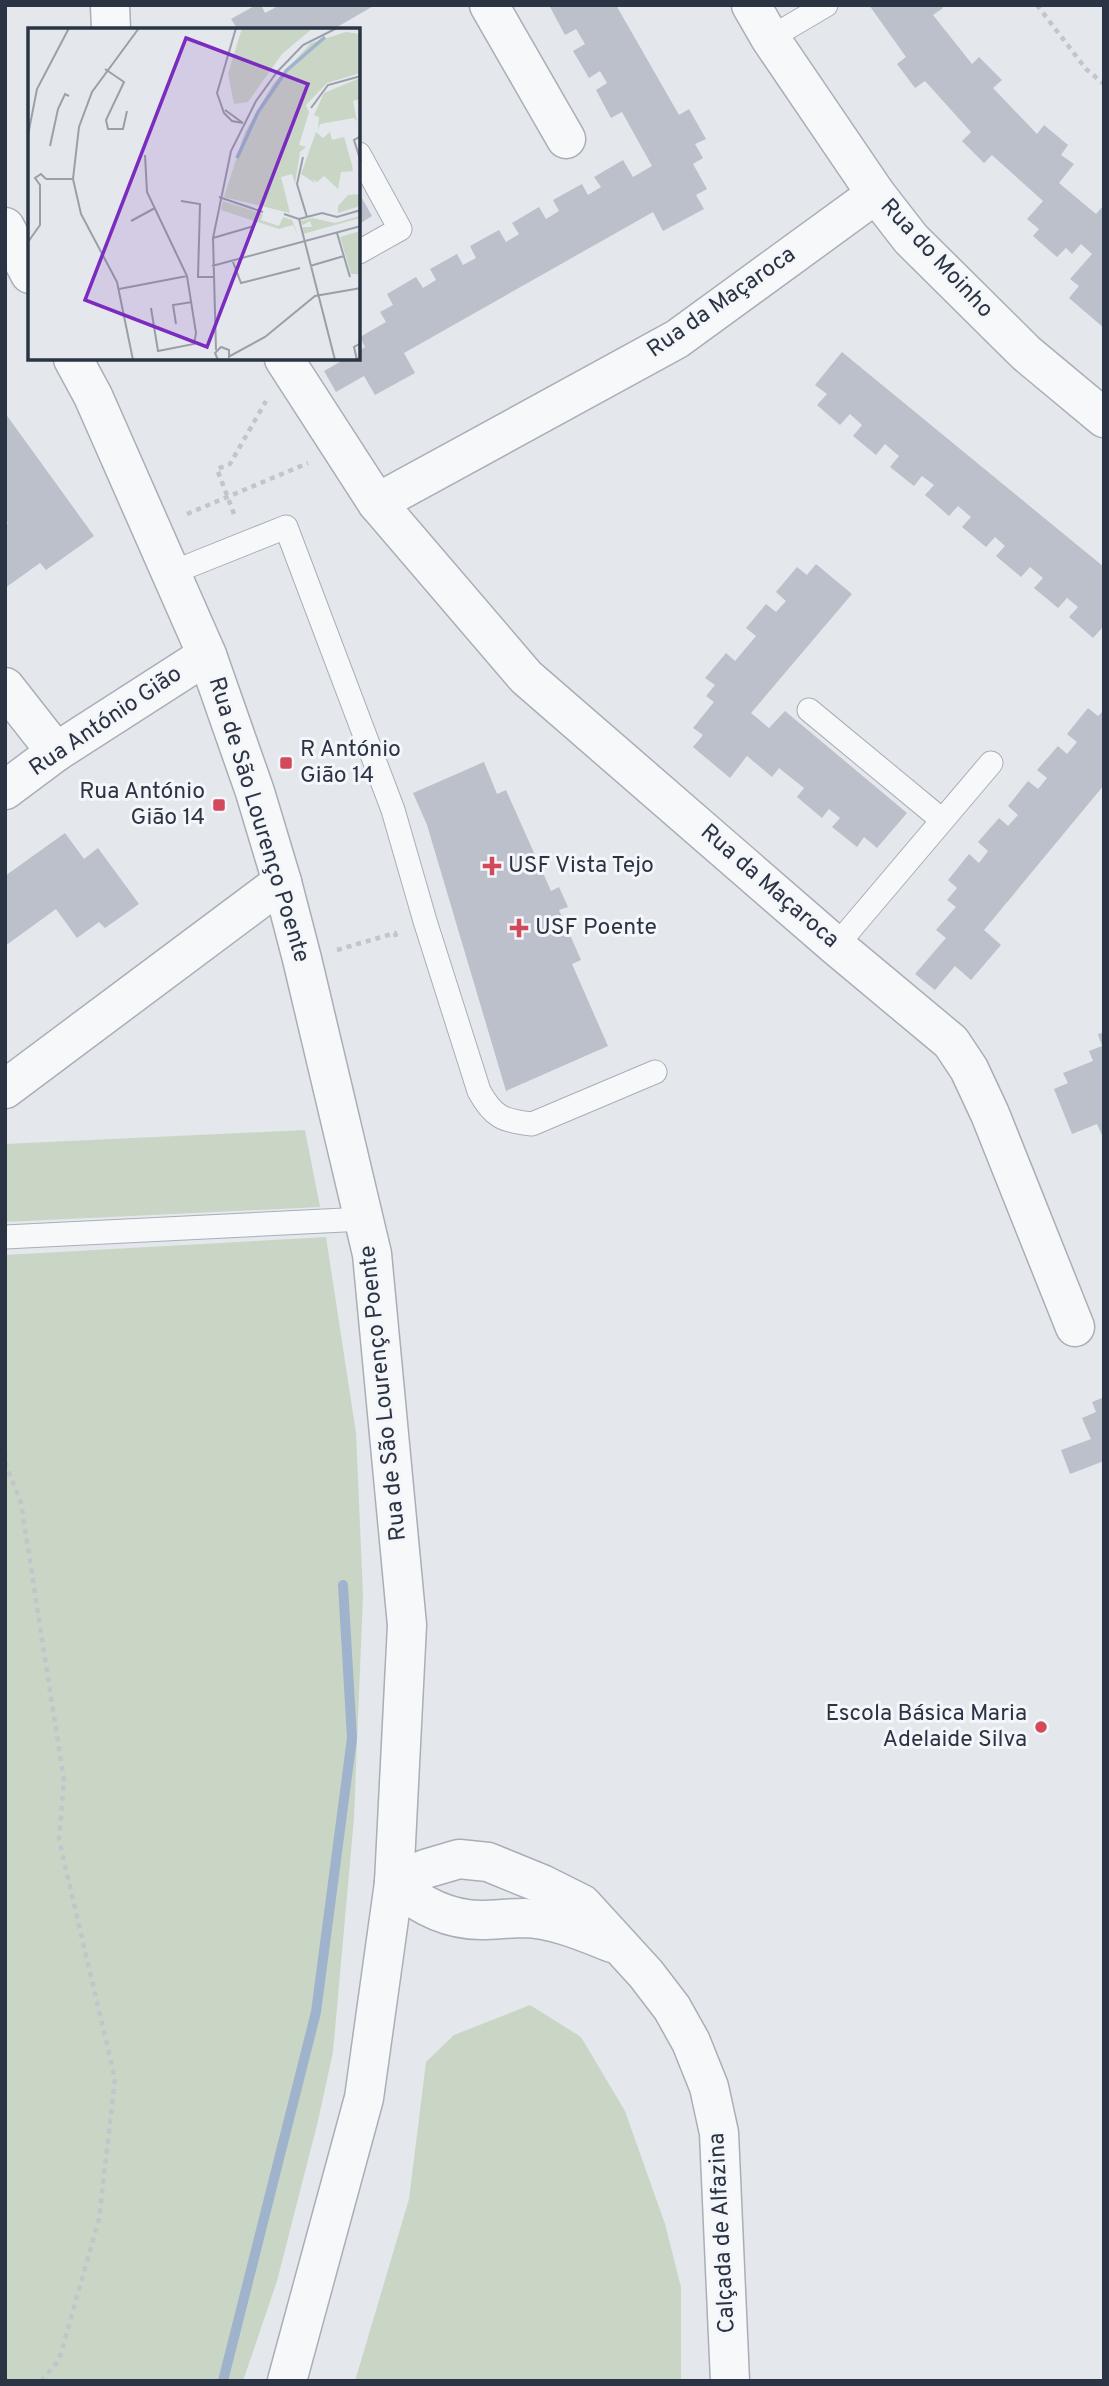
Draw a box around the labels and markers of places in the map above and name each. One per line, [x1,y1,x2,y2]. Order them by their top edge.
place label: R António Gião 14 [300,736,401,791]
marker: R António Gião 14 [278,755,294,771]
place label: Rua António Gião 14 [79,778,205,833]
marker: Rua António Gião 14 [211,797,227,813]
place label: USF Vista Tejo [508,852,654,881]
marker: USF Vista Tejo [482,856,502,876]
place label: USF Poente [535,914,657,943]
marker: USF Poente [509,918,529,938]
place label: Escola Básica Maria Adelaide Silva [825,1700,1027,1755]
marker: Escola Básica Maria Adelaide Silva [1033,1719,1049,1735]

